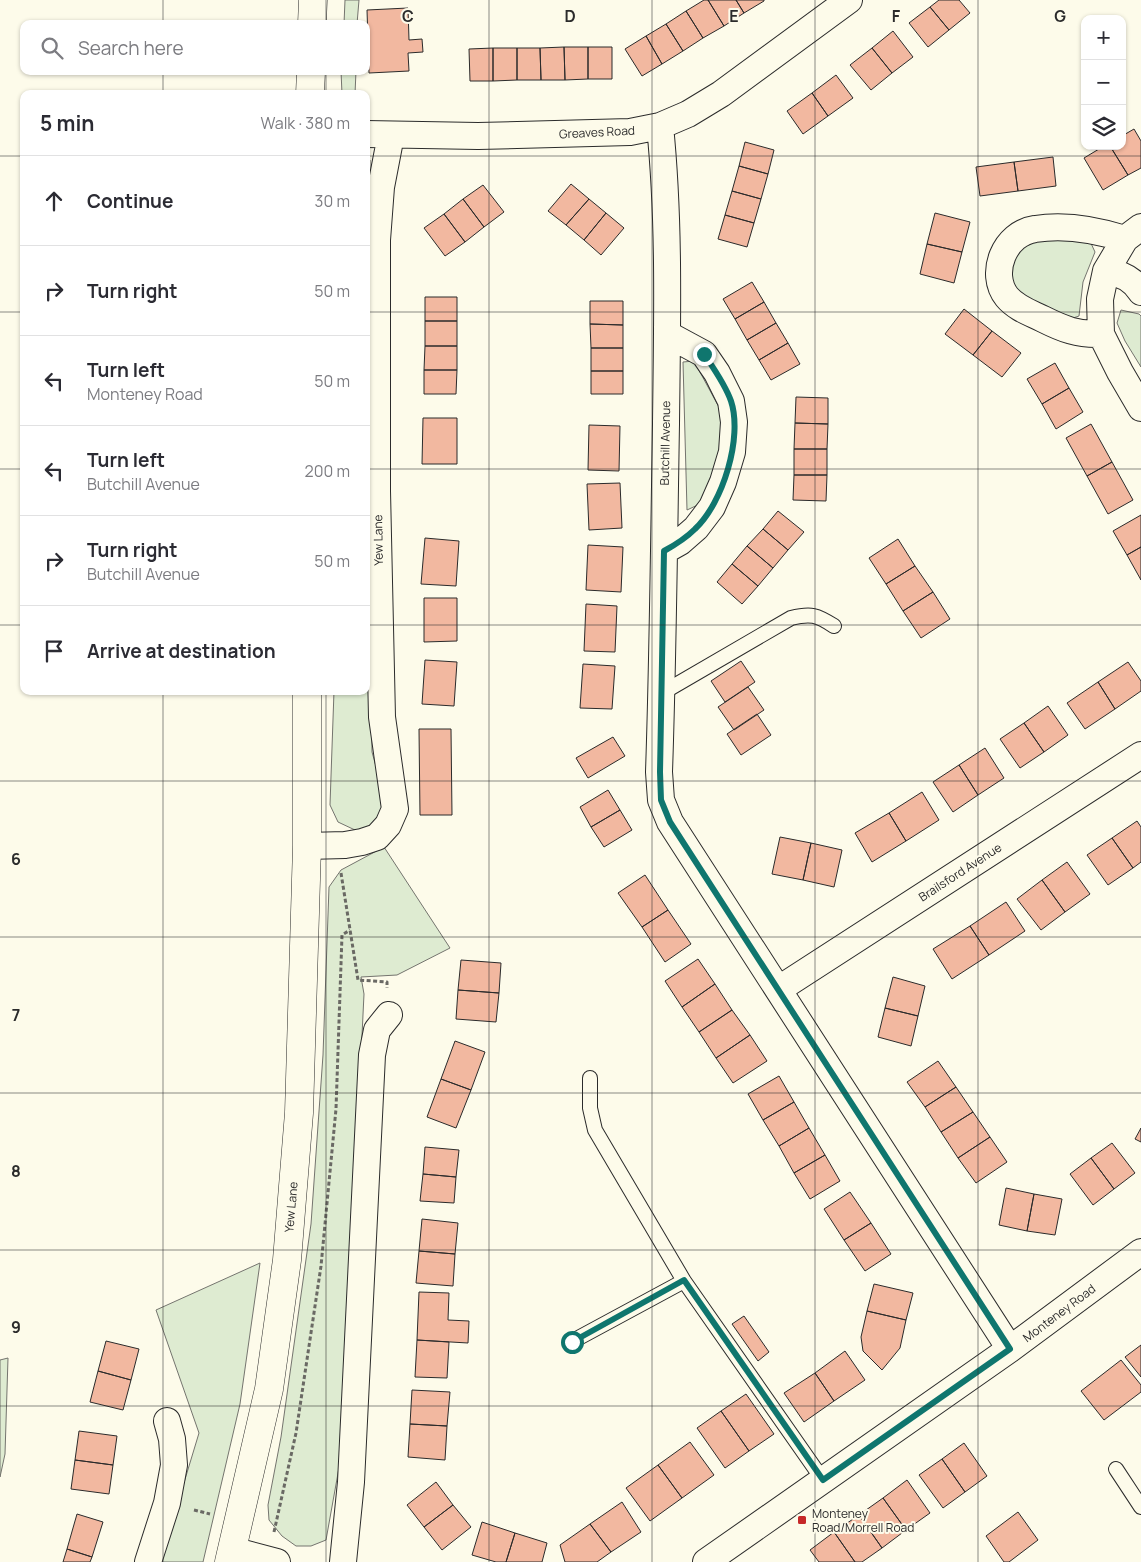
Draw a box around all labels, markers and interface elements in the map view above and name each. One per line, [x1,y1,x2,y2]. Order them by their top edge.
text: C [402,5,414,27]
text: D [564,5,576,27]
text: E [729,5,739,27]
text: F [892,5,901,27]
text: G [1054,5,1066,27]
map controls [1081,15,1126,150]
button: + [1081,15,1126,60]
search box [20,20,370,75]
icon: search [38,34,66,62]
text: Search here [78,35,184,61]
button: − [1081,60,1126,105]
button: layers [1081,105,1126,150]
text: 5 min [40,109,94,137]
text: Walk · 380 m [261,112,350,134]
street label: Greaves Road [559,122,635,142]
icon: ahead [40,187,68,215]
text: Continue [87,188,173,214]
text: 30 m [315,190,350,212]
icon: right [40,277,68,305]
text: Turn right [87,278,177,304]
text: 50 m [314,280,350,302]
route end [693,343,716,366]
text: Turn left [87,357,165,383]
icon: left [40,367,68,395]
text: 50 m [314,370,350,392]
text: Monteney Road [87,383,203,405]
street label: Butchill Avenue [656,400,674,486]
text: Turn left [87,447,165,473]
icon: left [40,457,68,485]
text: 200 m [305,460,350,482]
text: Butchill Avenue [87,473,200,495]
street label: Yew Lane [369,514,387,566]
text: Turn right [87,537,177,563]
icon: right [40,547,68,575]
text: 50 m [314,550,350,572]
text: Butchill Avenue [87,563,200,585]
icon: arrive [40,637,68,665]
text: Arrive at destination [87,638,276,664]
street label: Brailsford Avenue [915,839,1005,905]
text: 6 [11,848,21,870]
text: 7 [12,1004,20,1026]
text: 8 [11,1160,21,1182]
street label: Yew Lane [280,1181,302,1233]
street label: Monteney Road [1019,1280,1099,1346]
text: 9 [11,1316,21,1338]
route start [561,1331,584,1354]
place label: Monteney Road/Morrell Road [812,1505,914,1536]
marker: Monteney Road/Morrell Road [796,1514,808,1526]

